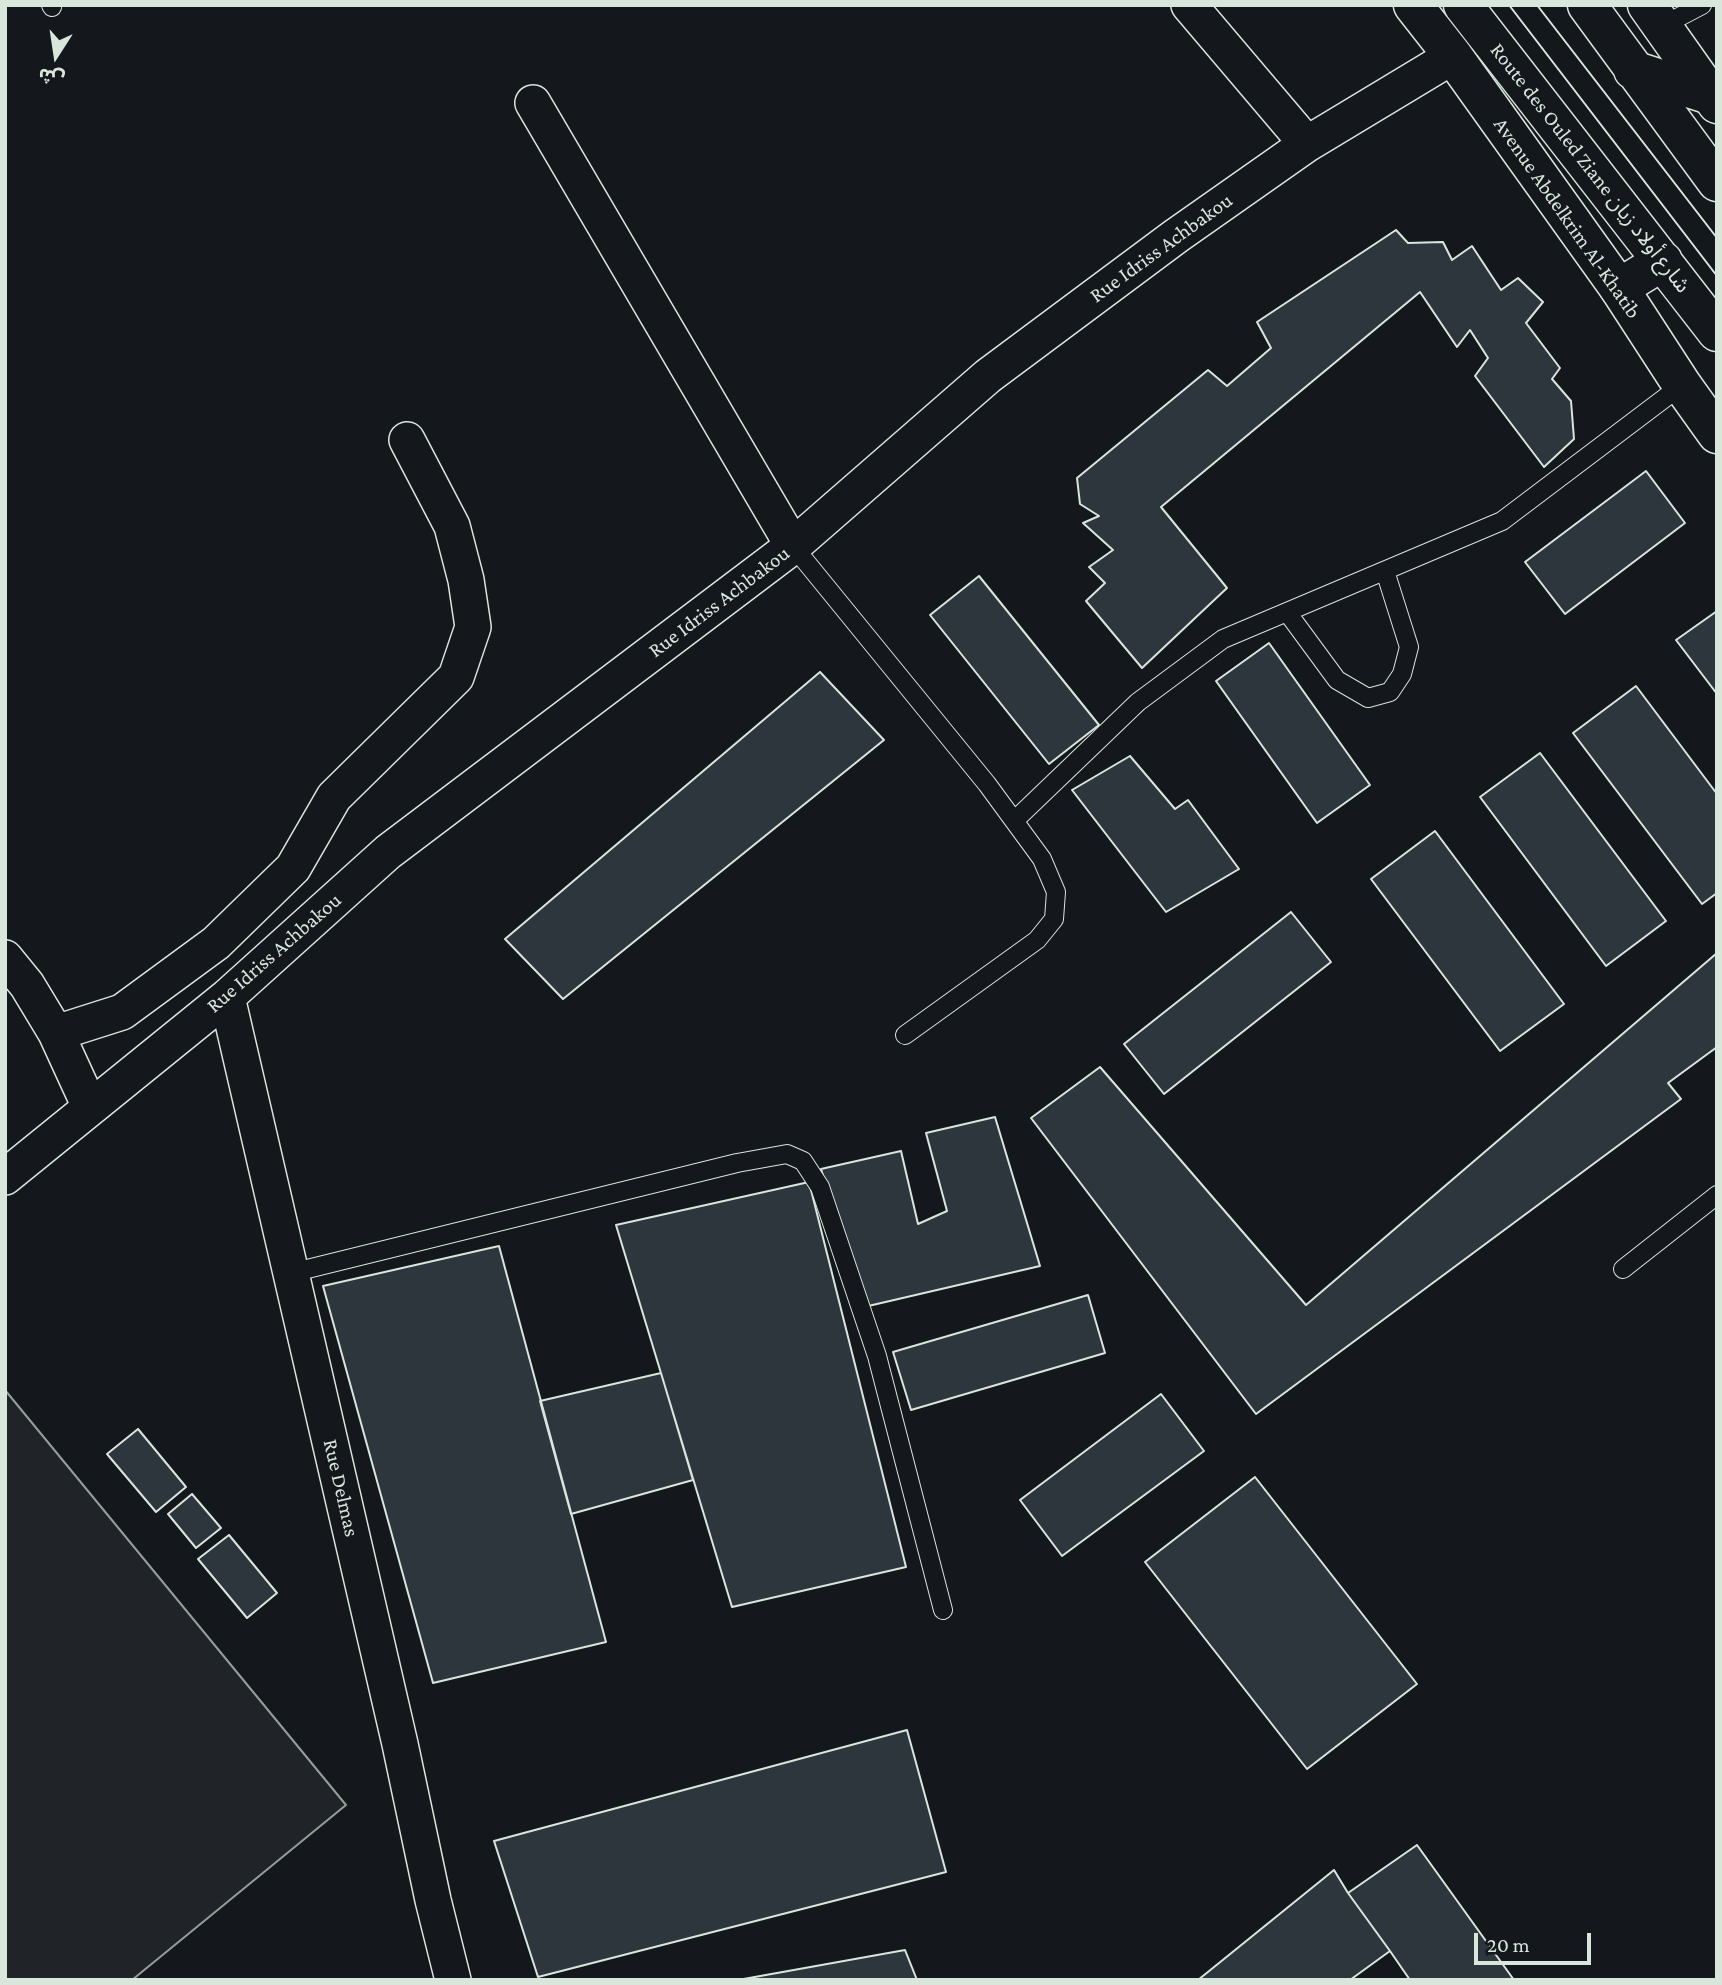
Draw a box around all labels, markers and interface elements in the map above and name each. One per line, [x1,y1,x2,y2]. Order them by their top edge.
north arrow [21,21,91,91]
street label: Route des Ouled Ziane شارع أولاد زيان [1485,38,1695,298]
text: ش [37,64,66,90]
street label: Avenue Abdelkrim Al-Khatib [1488,113,1646,323]
street label: Rue Idriss Achbakou [1085,188,1237,308]
street label: Rue Idriss Achbakou [643,541,795,663]
street label: Rue Idriss Achbakou [201,888,347,1018]
street label: Rue Delmas [318,1437,364,1539]
scale bar [1477,1918,1594,1962]
text: 20 m [1487,1933,1530,1957]

